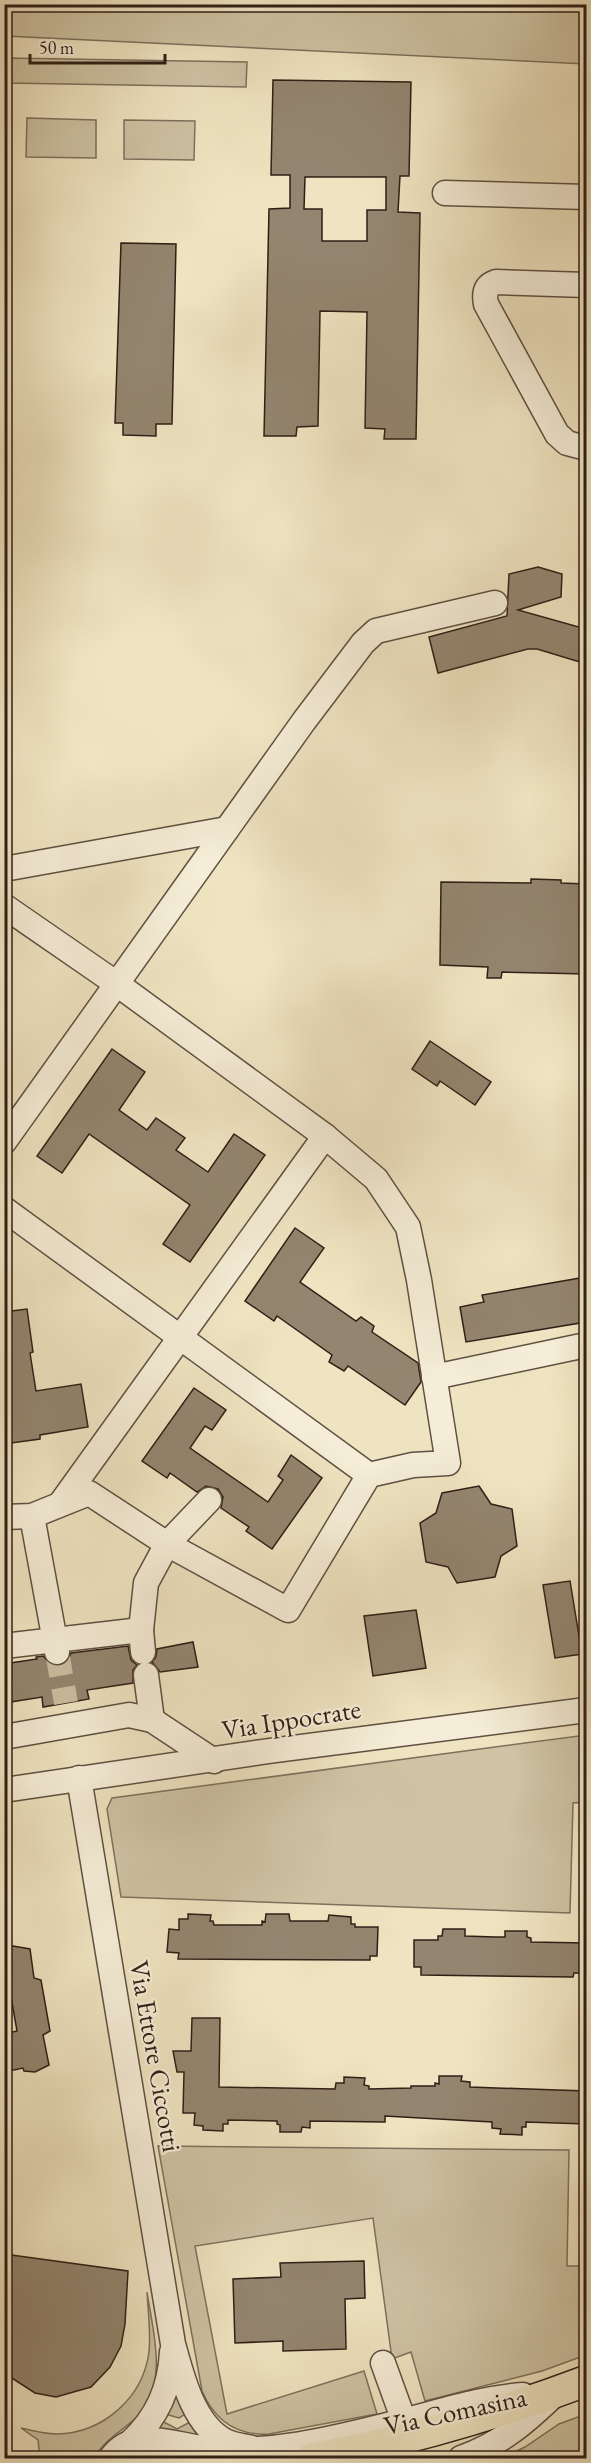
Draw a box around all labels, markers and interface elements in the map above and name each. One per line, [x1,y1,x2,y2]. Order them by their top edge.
scale bar [30,27,165,65]
text: 50 m [39,36,74,59]
street label: Via Ippocrate [219,1691,363,1747]
street label: Via Ettore Ciccotti [122,1957,190,2155]
street label: Via Comasina [380,2379,530,2443]

